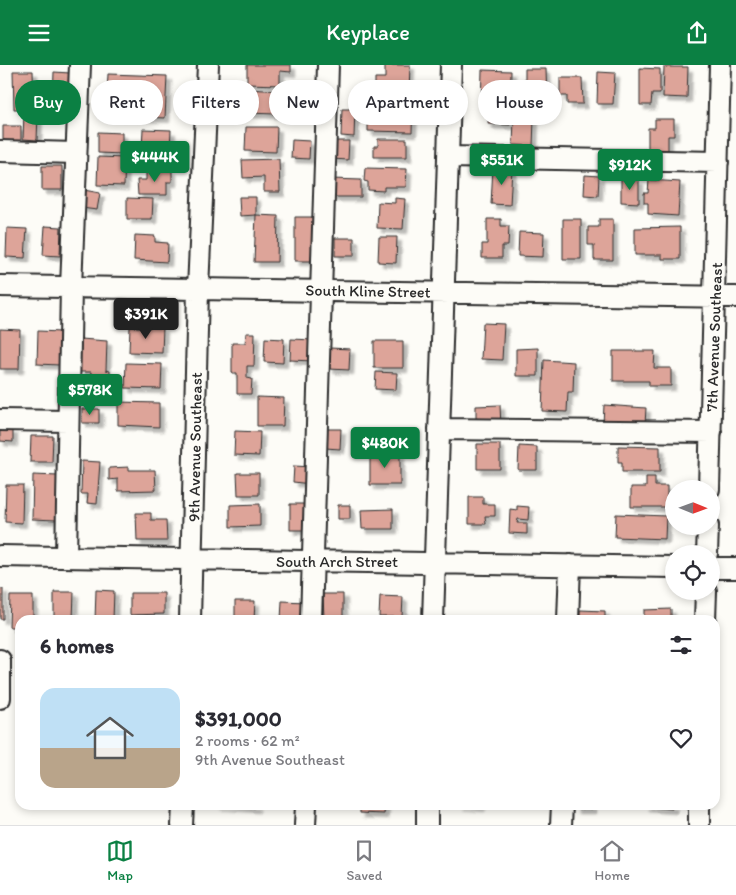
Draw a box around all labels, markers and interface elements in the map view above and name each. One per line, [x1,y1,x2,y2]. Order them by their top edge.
icon: menu [25,19,53,47]
text: Keyplace [326,19,410,46]
icon: share [683,19,711,47]
chip: Buy [15,80,81,125]
chip: Rent [91,80,163,125]
chip: Filters [173,80,259,125]
chip: New [269,80,338,125]
chip: Apartment [348,80,468,125]
chip: House [478,80,562,125]
pin: $444K [120,141,190,183]
pin: $551K [467,143,537,186]
text: $444K [131,147,179,166]
pin: $912K [595,149,665,191]
text: $551K [481,150,523,169]
text: $912K [609,155,651,174]
street label: 7th Avenue Southeast [702,262,726,412]
street label: South Kline Street [305,280,431,302]
pin: $391K [111,297,181,340]
text: $391K [125,304,167,323]
street label: 9th Avenue Southeast [184,372,206,522]
pin: $578K [55,373,125,416]
text: $578K [68,380,112,399]
pin: $480K [350,427,420,469]
text: $480K [362,433,408,452]
north arrow [665,480,720,535]
map controls [665,480,720,600]
button: locate [665,545,720,600]
street label: South Arch Street [276,552,398,571]
icon: filters [667,631,695,659]
text: 6 homes [40,633,114,658]
text: $391,000 [195,706,282,731]
icon: home [80,708,140,768]
icon: heart [667,724,695,752]
text: 2 rooms · 62 m² [195,731,300,750]
text: 9th Avenue Southeast [195,750,345,769]
tab: Map [106,837,134,884]
tab: Saved [346,837,382,884]
tab: Home [595,837,630,884]

